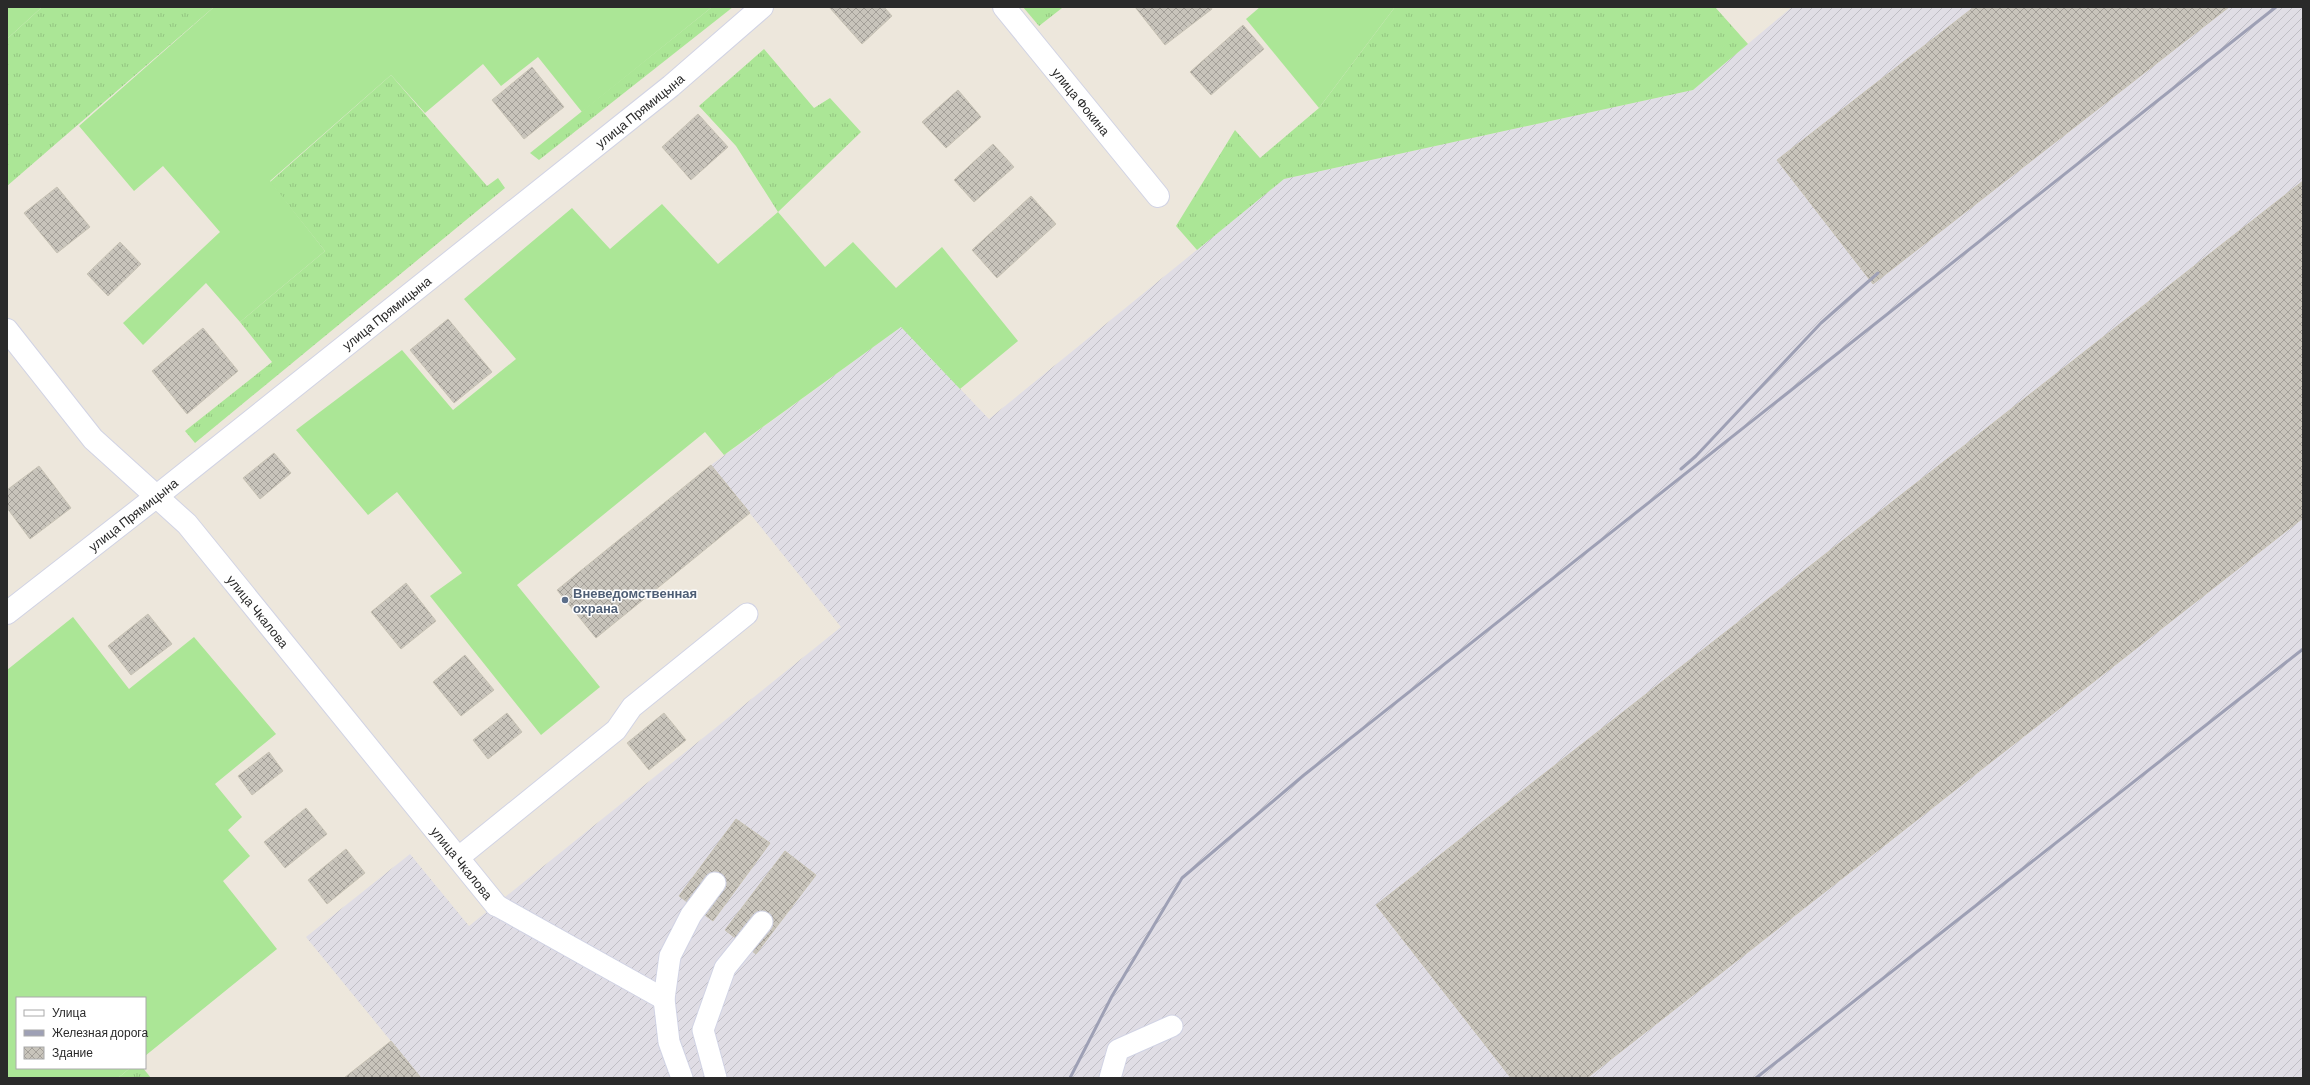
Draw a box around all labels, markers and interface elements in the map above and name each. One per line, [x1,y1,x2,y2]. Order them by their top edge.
street label: улица Фокина [1049,64,1114,139]
street label: улица Прямицына [592,70,688,151]
street label: улица Прямицына [339,272,435,353]
street label: улица Прямицына [85,474,182,555]
street label: улица Чкалова [223,572,293,652]
place label: Вневедомственная охрана [573,585,697,616]
marker: Вневедомственная охрана [560,595,570,605]
street label: улица Чкалова [428,823,497,903]
legend [16,997,146,1069]
text: Улица [52,1005,86,1020]
text: Железная дорога [52,1025,148,1040]
text: Здание [52,1045,93,1060]

